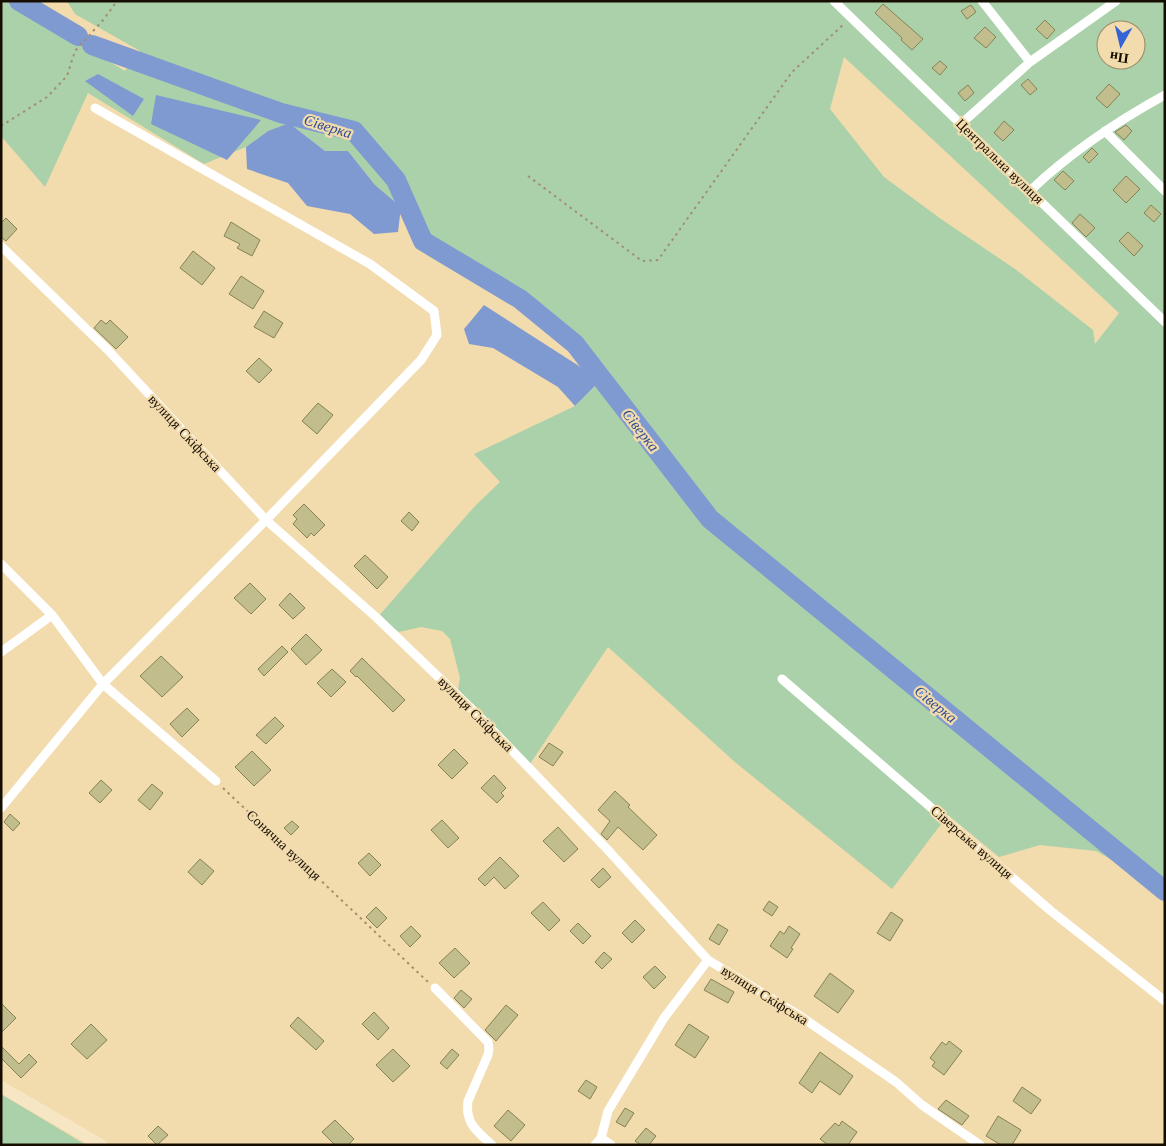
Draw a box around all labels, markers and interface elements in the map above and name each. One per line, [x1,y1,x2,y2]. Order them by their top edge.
north arrow [1096,20,1146,70]
text: Пн [1109,48,1130,68]
water label: Сіверка [302,110,354,142]
street label: Центральна вулиця [952,114,1048,208]
street label: вулиця Скіфська [145,390,226,476]
water label: Сіверка [618,405,664,455]
street label: вулиця Скіфська [434,672,518,756]
water label: Сіверка [911,681,961,727]
street label: Сіверська вулиця [927,801,1017,883]
street label: Сонячна вулиця [243,806,326,885]
street label: вулиця Скіфська [718,961,813,1029]

